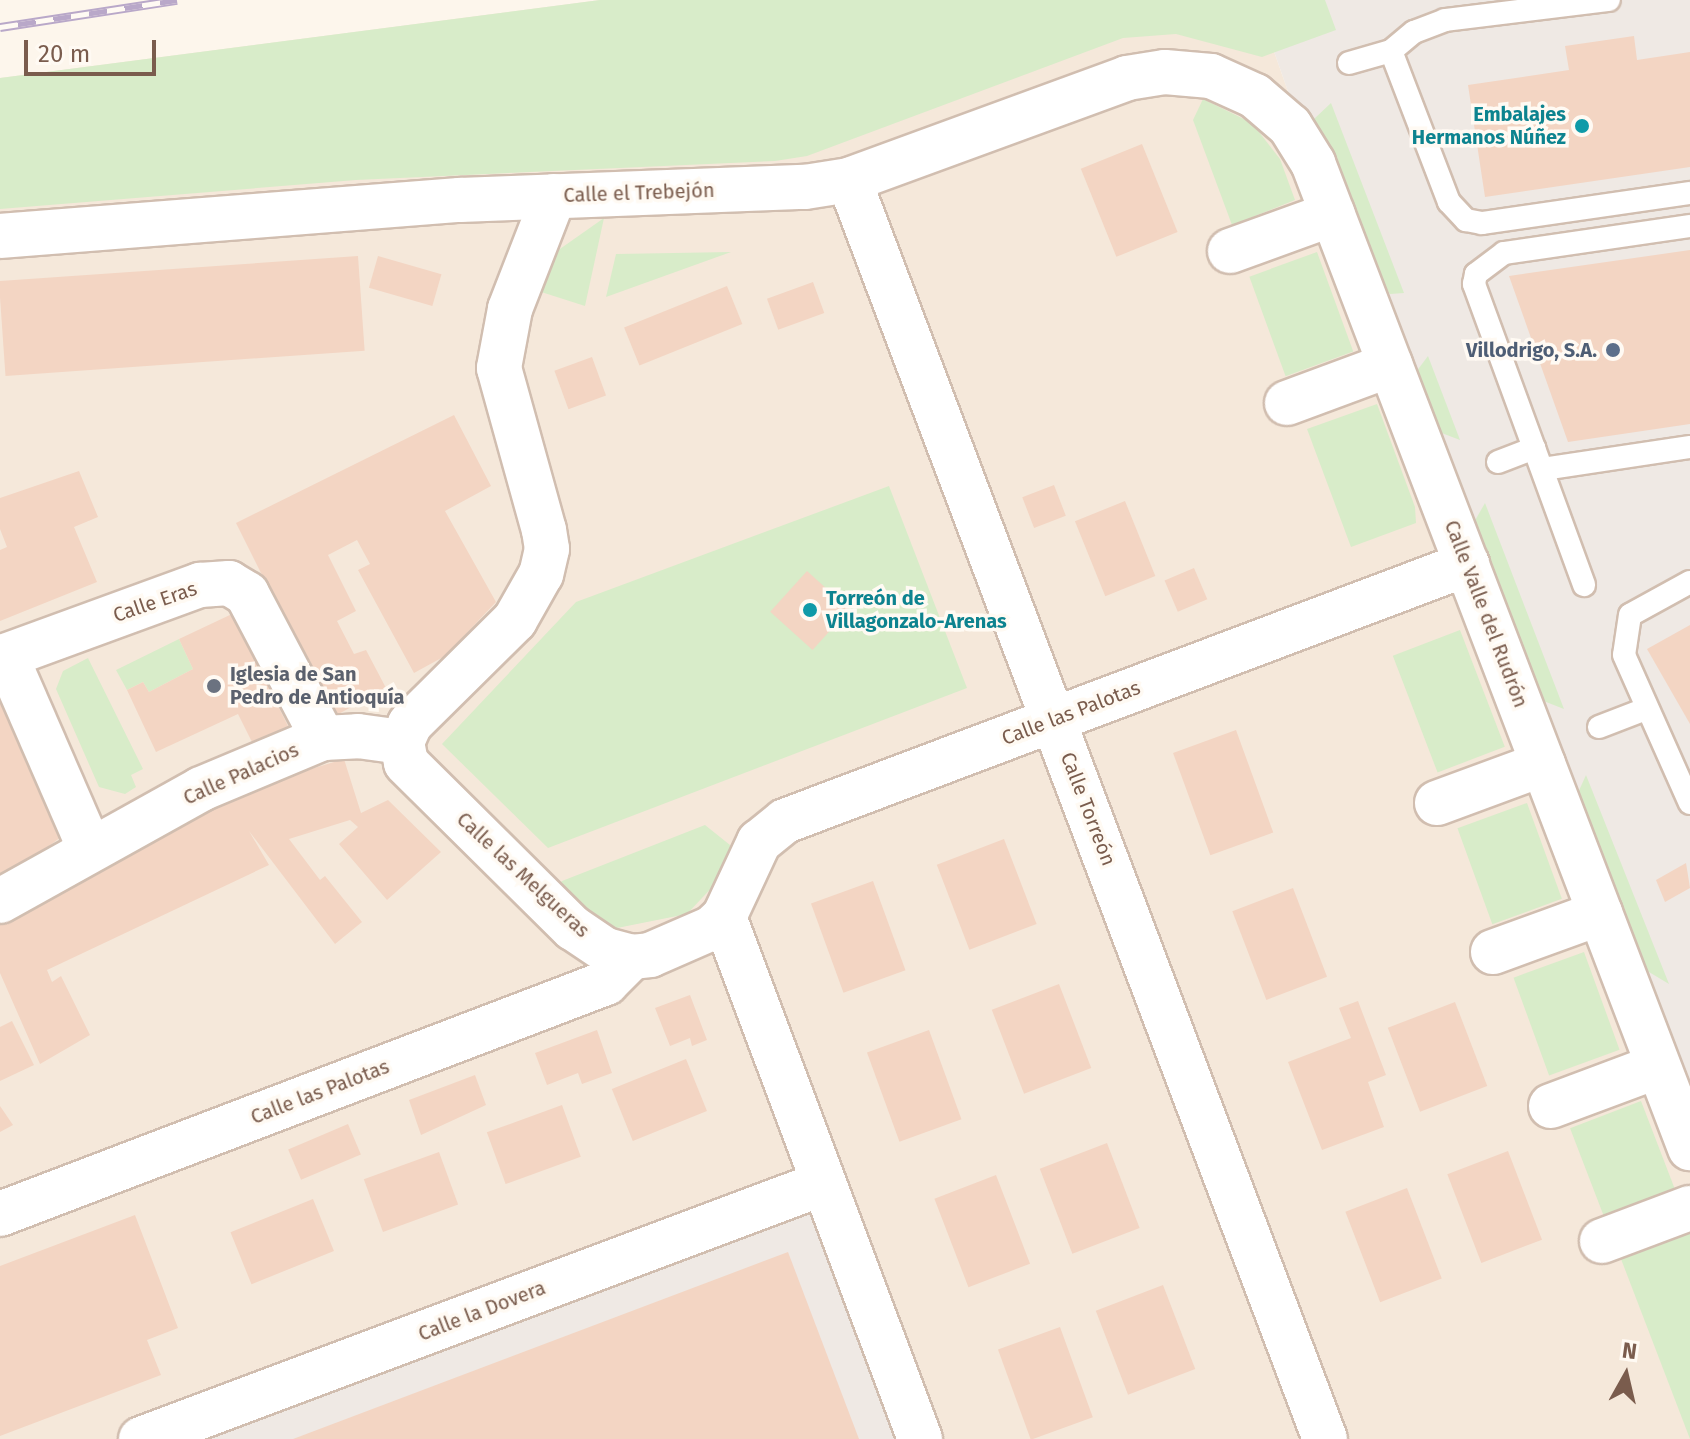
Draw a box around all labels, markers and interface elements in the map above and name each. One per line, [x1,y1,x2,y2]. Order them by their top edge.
scale bar [28,24,160,74]
text: 20 m [38,40,90,68]
place label: Embalajes Hermanos Núñez [1412,102,1566,149]
marker: Embalajes Hermanos Núñez [1573,117,1591,135]
street label: Calle el Trebejón [563,178,715,208]
place label: Villodrigo, S.A. [1466,338,1597,362]
marker: Villodrigo, S.A. [1604,341,1622,359]
street label: Calle Valle del Rudrón [1439,517,1533,711]
street label: Calle Eras [110,576,200,628]
place label: Torreón de Villagonzalo-Arenas [826,586,1007,633]
marker: Torreón de Villagonzalo-Arenas [801,601,819,619]
place label: Iglesia de San Pedro de Antioquía [230,662,404,709]
street label: Calle las Palotas [998,676,1144,750]
marker: Iglesia de San Pedro de Antioquía [205,677,223,695]
street label: Calle Palacios [180,738,302,810]
street label: Calle Torreón [1055,749,1121,869]
street label: Calle las Melgueras [452,807,594,943]
street label: Calle las Palotas [247,1055,393,1129]
street label: Calle la Dovera [415,1276,549,1346]
north arrow [1586,1335,1666,1415]
text: N [1620,1336,1639,1365]

